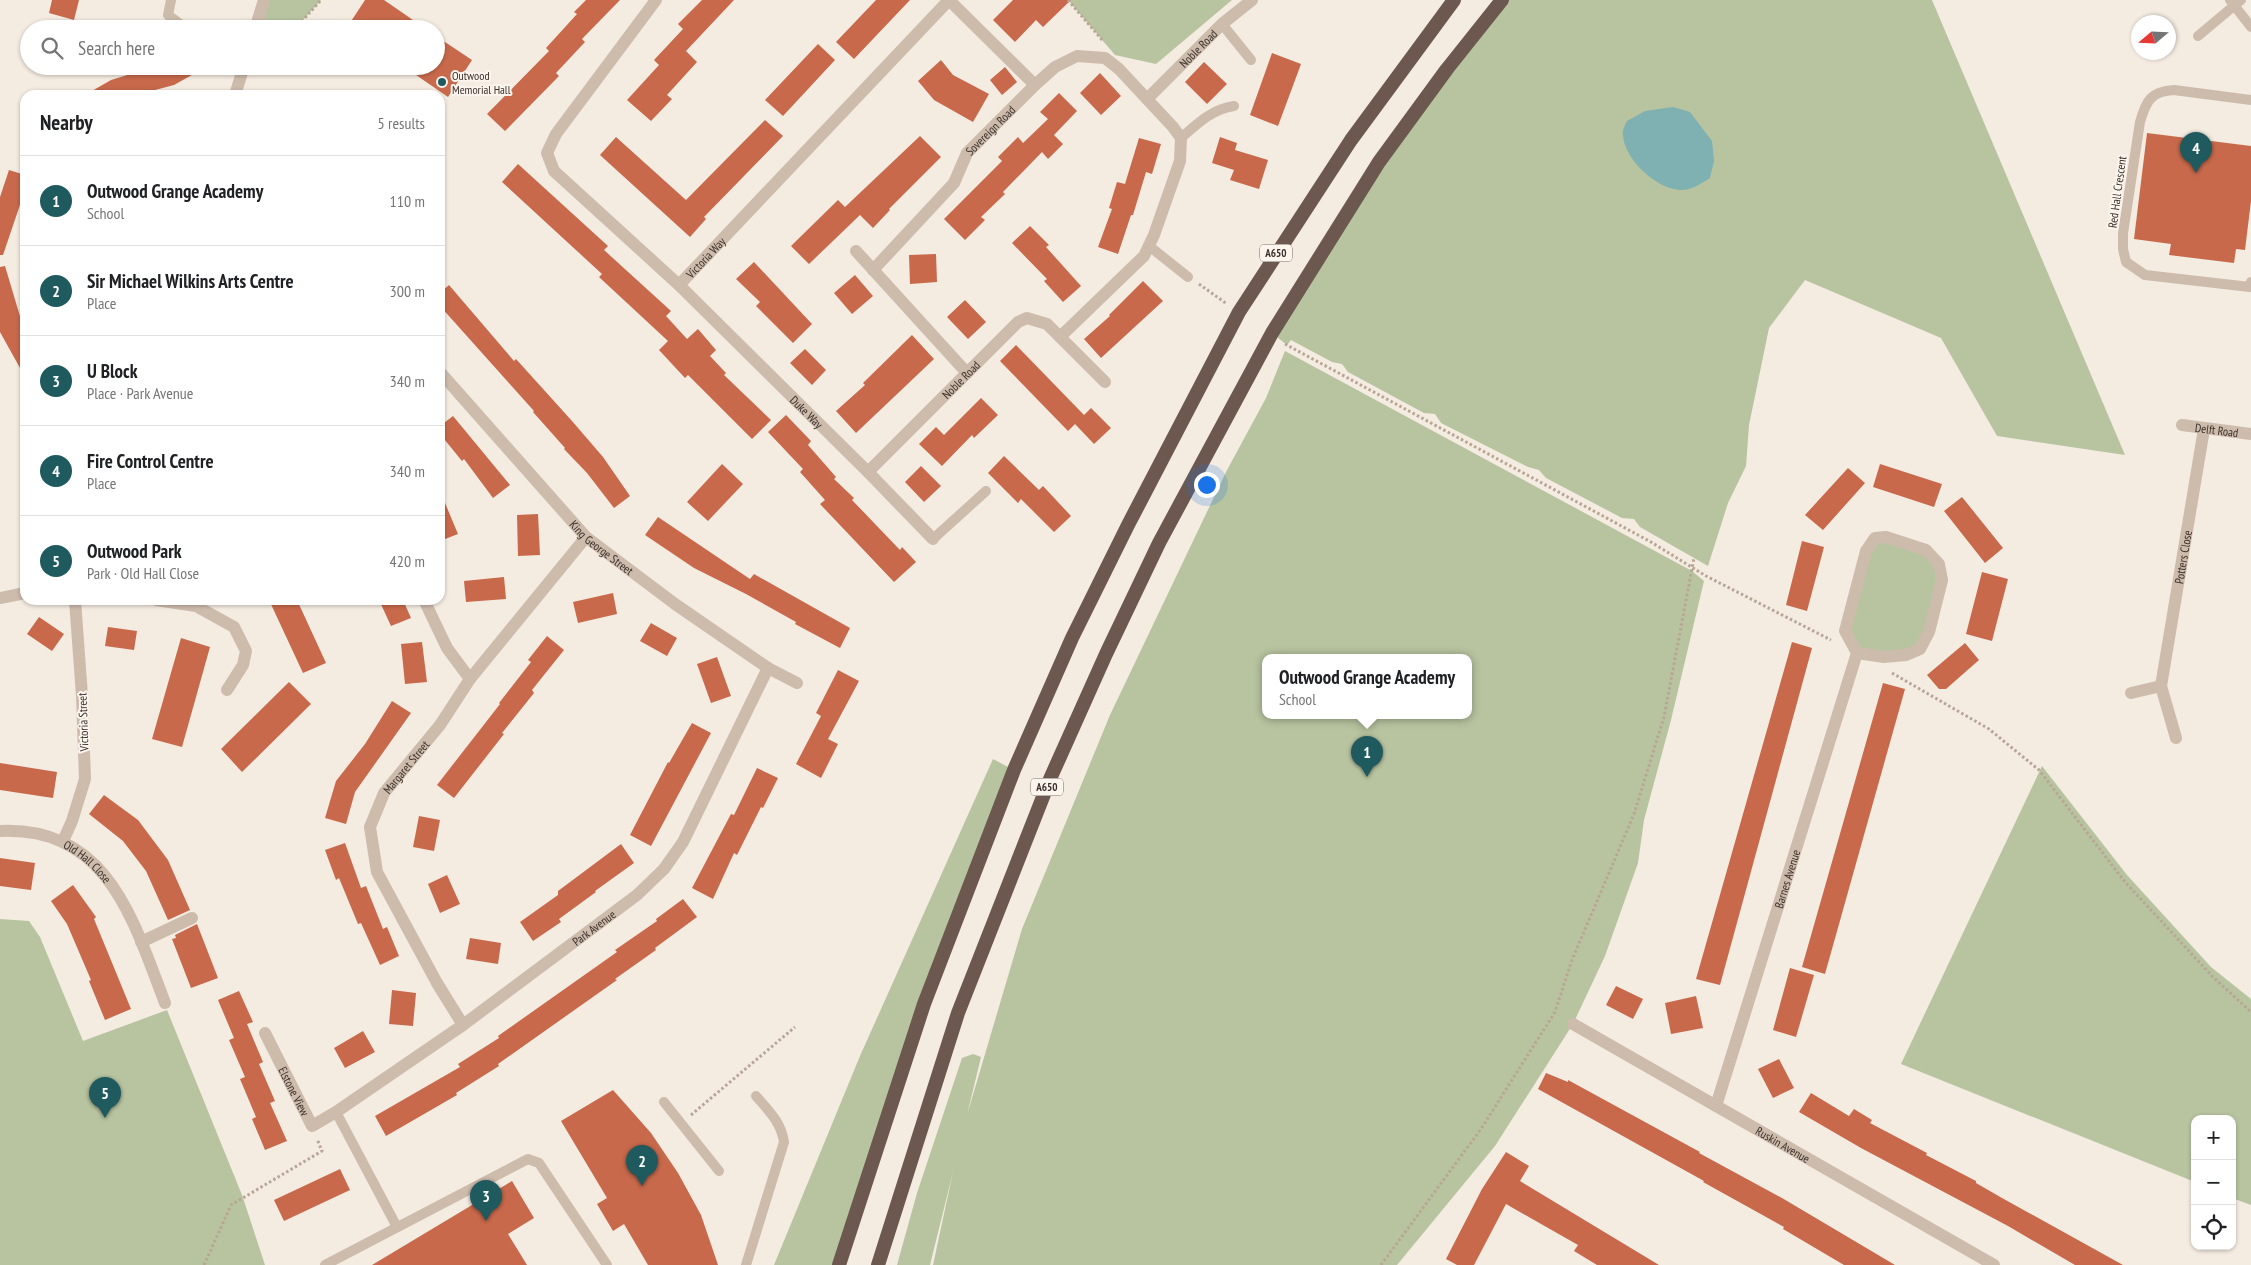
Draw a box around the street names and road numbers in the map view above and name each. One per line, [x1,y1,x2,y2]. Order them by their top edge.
street label: Noble Road [1176,26,1220,70]
street label: Sovereign Road [962,102,1018,158]
street label: Red Hall Crescent [2105,154,2130,229]
street label: Victoria Way [682,233,729,282]
road number: A650 [1260,244,1292,262]
street label: Noble Road [938,357,983,402]
street label: Duke Way [787,392,827,431]
street label: Delft Road [2194,419,2239,440]
street label: King George Street [567,517,637,578]
street label: Potters Close [2171,529,2194,585]
street label: Victoria Street [74,692,92,753]
street label: Margaret Street [379,736,433,796]
road number: A650 [1031,779,1063,796]
street label: Old Hall Close [61,836,115,886]
street label: Barnes Avenue [1771,848,1803,910]
street label: Park Avenue [569,906,618,948]
street label: Elstone View [276,1064,313,1119]
street label: Ruskin Avenue [1753,1123,1813,1166]

